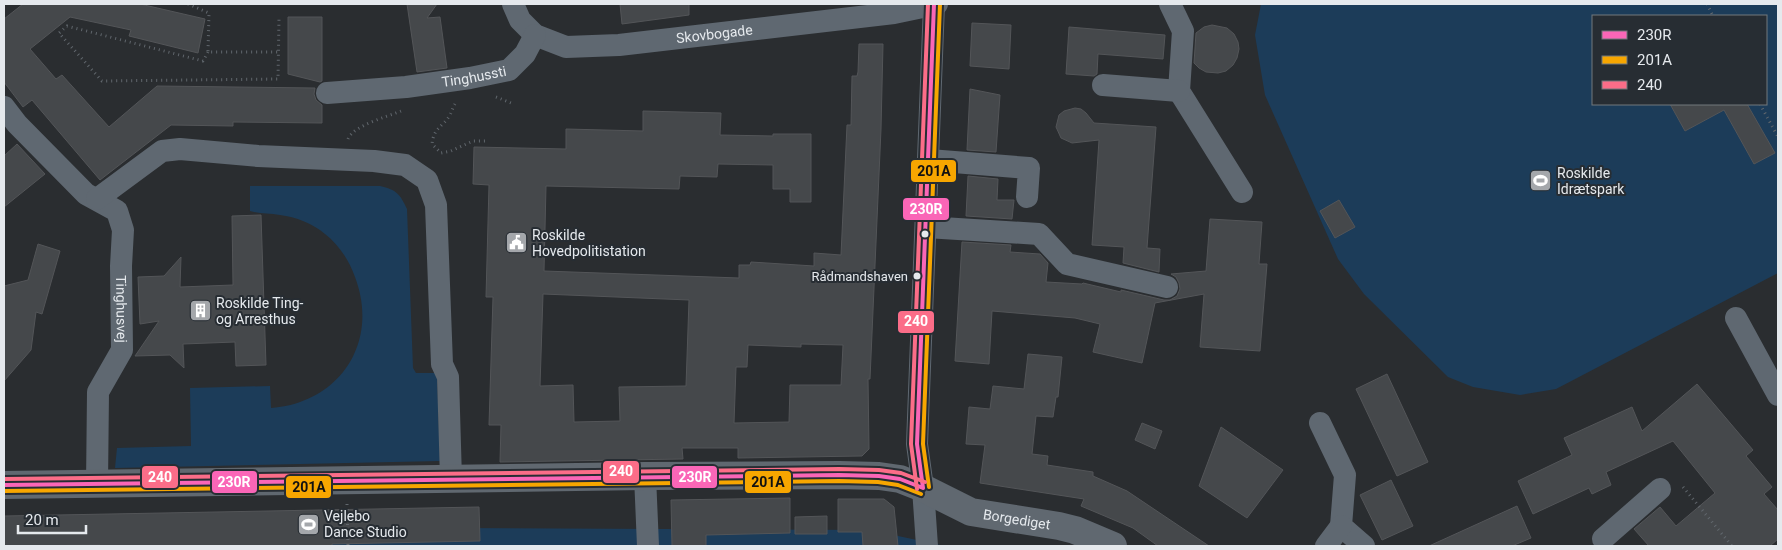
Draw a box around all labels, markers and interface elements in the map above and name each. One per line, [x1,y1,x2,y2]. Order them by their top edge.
legend [1592,15,1767,105]
street label: Skovbogade [675,22,753,46]
text: 230R [1637,26,1672,44]
text: 201A [1637,51,1672,69]
street label: Tinghussti [441,63,508,90]
text: 240 [1637,76,1662,94]
line badge: 201A [910,159,957,183]
text: 201A [917,163,951,179]
place label: Roskilde Idrætspark [1557,165,1625,197]
sports icon: Roskilde Idrætspark [1529,169,1553,193]
line badge: 230R [902,197,950,221]
text: 230R [909,201,943,217]
place label: Roskilde Hovedpolitistation [532,227,646,259]
unlabelled marker [920,229,930,239]
public building icon: Roskilde Hovedpolitistation [504,231,528,255]
place label: Rådmandshaven [811,269,908,284]
marker: Rådmandshaven [912,271,922,281]
street label: Tinghusvej [113,275,130,343]
place label: Roskilde Ting- og Arresthus [216,295,304,327]
building icon: Roskilde Ting- og Arresthus [188,299,212,323]
line badge: 240 [897,310,935,334]
text: 240 [904,313,928,329]
line badge: 240 [602,460,640,484]
text: 240 [609,463,633,479]
line badge: 240 [141,465,179,489]
line badge: 230R [671,465,718,489]
text: 240 [148,469,172,485]
text: 230R [678,469,712,485]
line badge: 230R [211,470,258,494]
line badge: 201A [744,470,792,494]
text: 230R [217,474,251,490]
text: 201A [751,474,785,490]
line badge: 201A [285,475,332,499]
text: 201A [292,479,326,495]
scale bar [18,502,85,534]
street label: Borgediget [982,506,1052,533]
place label: Vejlebo Dance Studio [324,508,407,540]
text: 20 m [25,511,59,529]
sports icon: Vejlebo Dance Studio [296,512,320,536]

